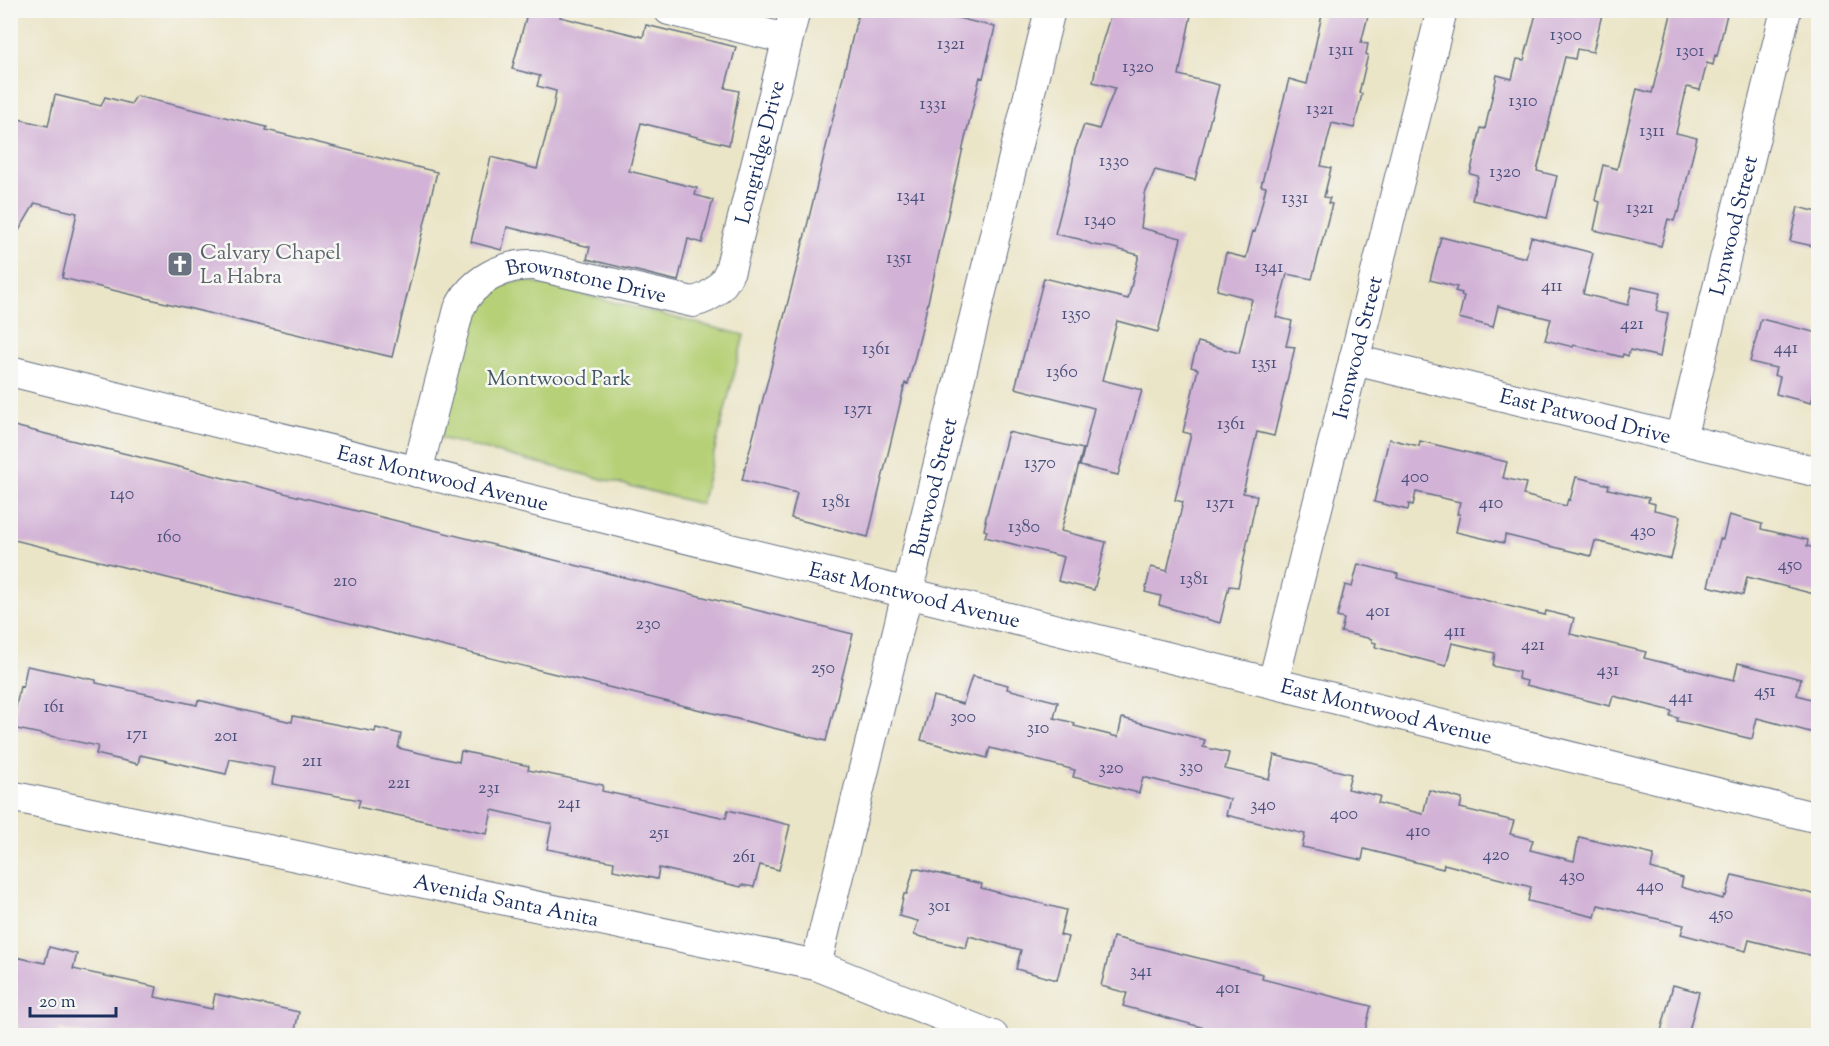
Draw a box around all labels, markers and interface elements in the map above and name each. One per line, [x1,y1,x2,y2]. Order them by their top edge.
house number: 1300 [1550,23,1582,49]
house number: 1321 [937,32,965,58]
house number: 1311 [1328,38,1354,64]
house number: 1301 [1676,39,1704,65]
house number: 1320 [1122,55,1154,81]
street label: Longridge Drive [729,78,794,228]
house number: 1310 [1509,89,1537,115]
house number: 1331 [920,92,946,118]
house number: 1321 [1306,97,1334,123]
house number: 1311 [1639,119,1665,145]
house number: 1330 [1099,149,1129,175]
street label: Lynwood Street [1704,153,1767,299]
house number: 1320 [1489,160,1521,186]
house number: 1341 [897,184,925,210]
house number: 1331 [1282,186,1308,212]
house number: 1321 [1626,196,1654,222]
house number: 1340 [1084,208,1116,234]
place label: Calvary Chapel La Habra [200,239,341,293]
house number: 1351 [886,246,912,272]
church icon: Calvary Chapel La Habra [165,249,195,279]
street label: Brownstone Drive [503,252,669,312]
house number: 1341 [1255,255,1283,281]
street label: Ironwood Street [1327,273,1392,423]
house number: 411 [1541,274,1563,300]
house number: 1350 [1061,302,1091,328]
house number: 421 [1620,312,1644,338]
house number: 441 [1774,336,1798,362]
house number: 1361 [862,337,890,363]
house number: 1351 [1251,351,1277,377]
house number: 1360 [1046,360,1078,386]
park label: Montwood Park [487,365,632,395]
street label: East Patwood Drive [1496,383,1674,453]
house number: 1371 [844,397,872,423]
house number: 1361 [1217,412,1245,438]
street label: Burwood Street [904,415,966,560]
street label: East Montwood Avenue [334,439,551,521]
house number: 1370 [1024,451,1056,477]
house number: 400 [1401,465,1429,491]
house number: 140 [110,482,134,508]
house number: 1381 [822,490,850,516]
house number: 1371 [1206,491,1234,517]
house number: 410 [1479,491,1503,517]
house number: 1380 [1008,515,1040,541]
house number: 430 [1630,519,1656,545]
house number: 160 [157,525,181,551]
house number: 450 [1778,553,1802,579]
street label: East Montwood Avenue [805,556,1023,637]
house number: 1381 [1180,567,1208,593]
house number: 210 [333,569,357,595]
house number: 401 [1366,599,1390,625]
house number: 230 [635,612,661,638]
house number: 411 [1444,619,1466,645]
house number: 421 [1521,633,1545,659]
house number: 250 [811,656,835,682]
house number: 431 [1597,658,1619,684]
street label: East Montwood Avenue [1277,673,1495,754]
house number: 451 [1754,679,1776,705]
house number: 441 [1669,685,1693,711]
house number: 161 [43,695,65,721]
house number: 300 [950,705,976,731]
house number: 310 [1027,716,1049,742]
house number: 171 [126,722,148,748]
house number: 201 [214,724,238,750]
house number: 211 [302,749,322,775]
house number: 330 [1179,755,1203,781]
house number: 320 [1098,756,1124,782]
house number: 221 [388,771,410,797]
house number: 231 [478,776,500,802]
house number: 241 [557,791,581,817]
house number: 340 [1250,793,1276,819]
house number: 400 [1330,802,1358,828]
house number: 410 [1406,819,1430,845]
house number: 251 [649,821,669,847]
house number: 420 [1482,843,1510,869]
house number: 261 [732,845,756,871]
house number: 430 [1559,864,1585,890]
street label: Avenida Santa Anita [411,868,601,936]
house number: 440 [1636,874,1664,900]
house number: 301 [928,894,950,920]
house number: 450 [1709,902,1733,928]
house number: 341 [1130,959,1152,985]
house number: 401 [1216,976,1240,1002]
scale bar [30,980,116,1018]
text: 20 m [39,990,76,1016]

